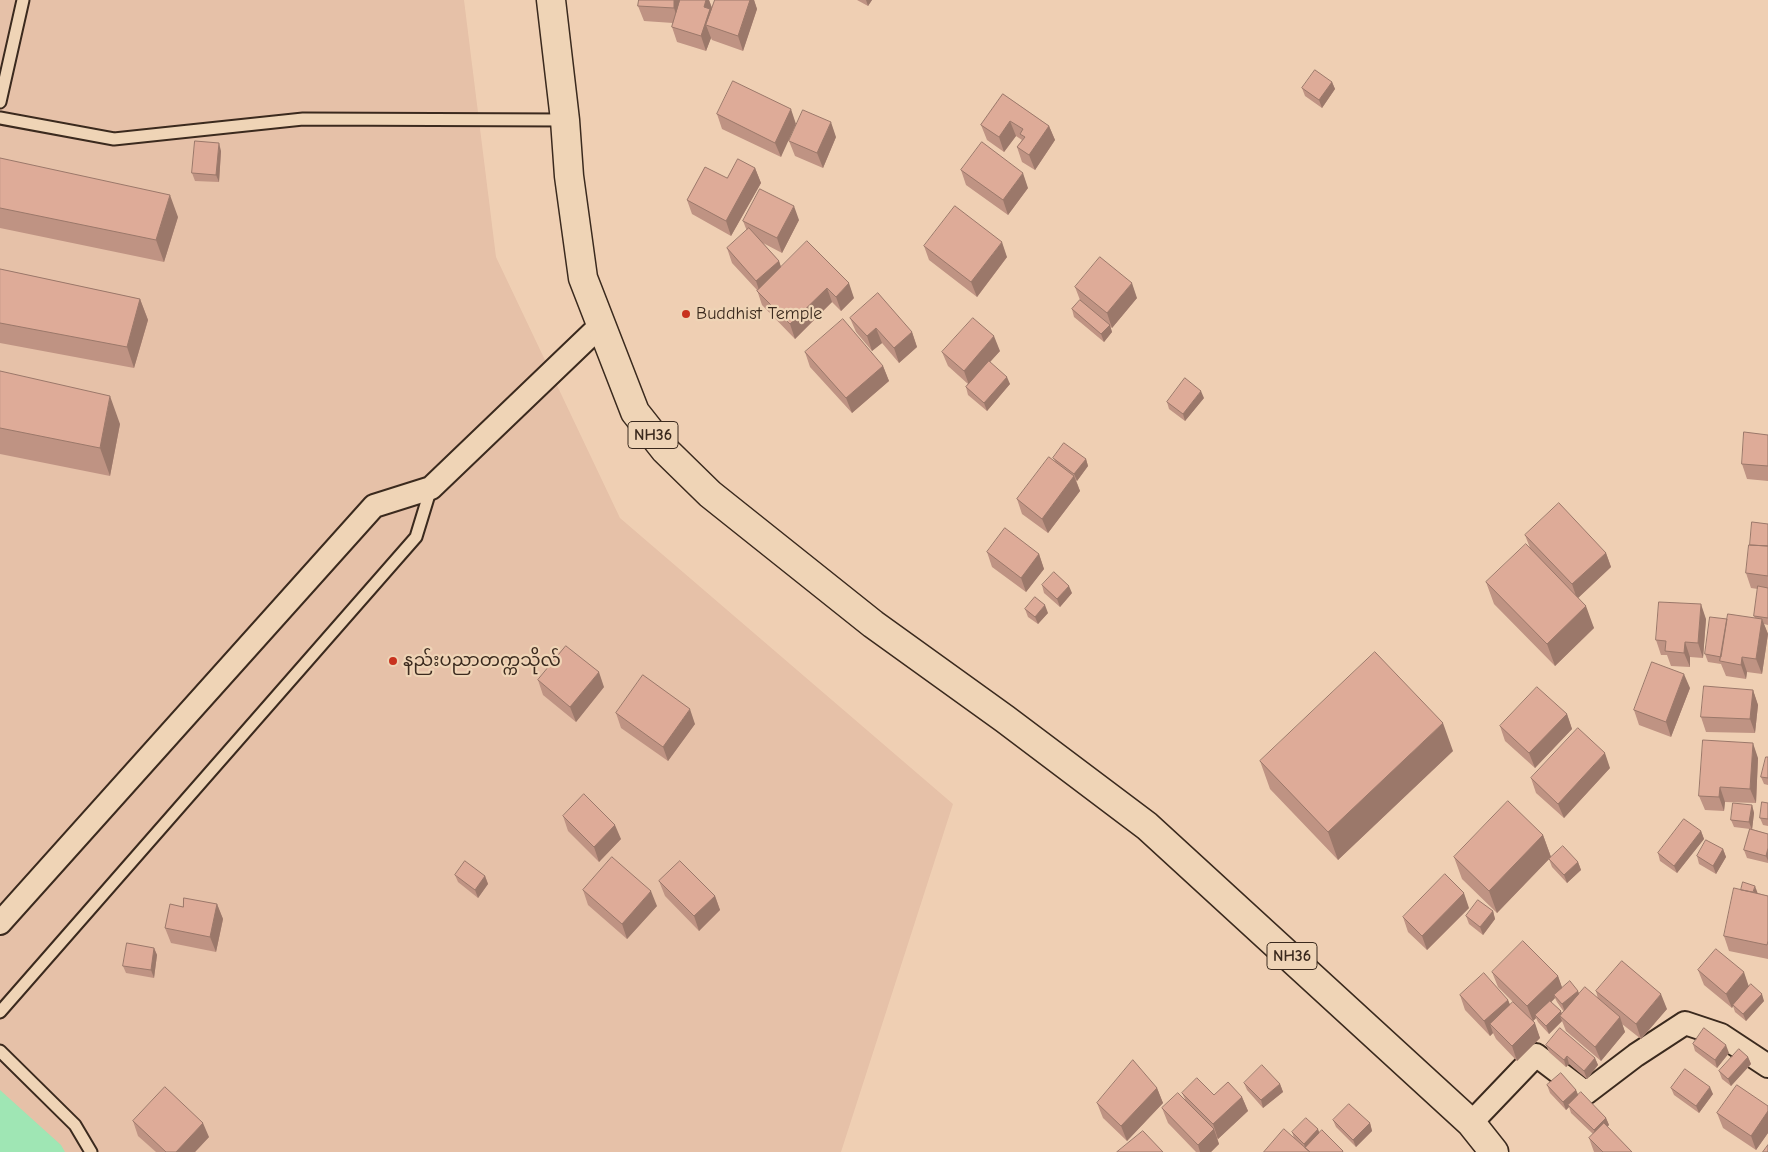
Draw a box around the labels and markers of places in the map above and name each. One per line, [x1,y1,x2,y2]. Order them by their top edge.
place label: Buddhist Temple [696,303,822,325]
marker: Buddhist Temple [680,308,692,320]
place label: နည်းပညာတက္ကသိုလ် [403,650,561,672]
marker: နည်းပညာတက္ကသိုလ် [387,655,399,667]

